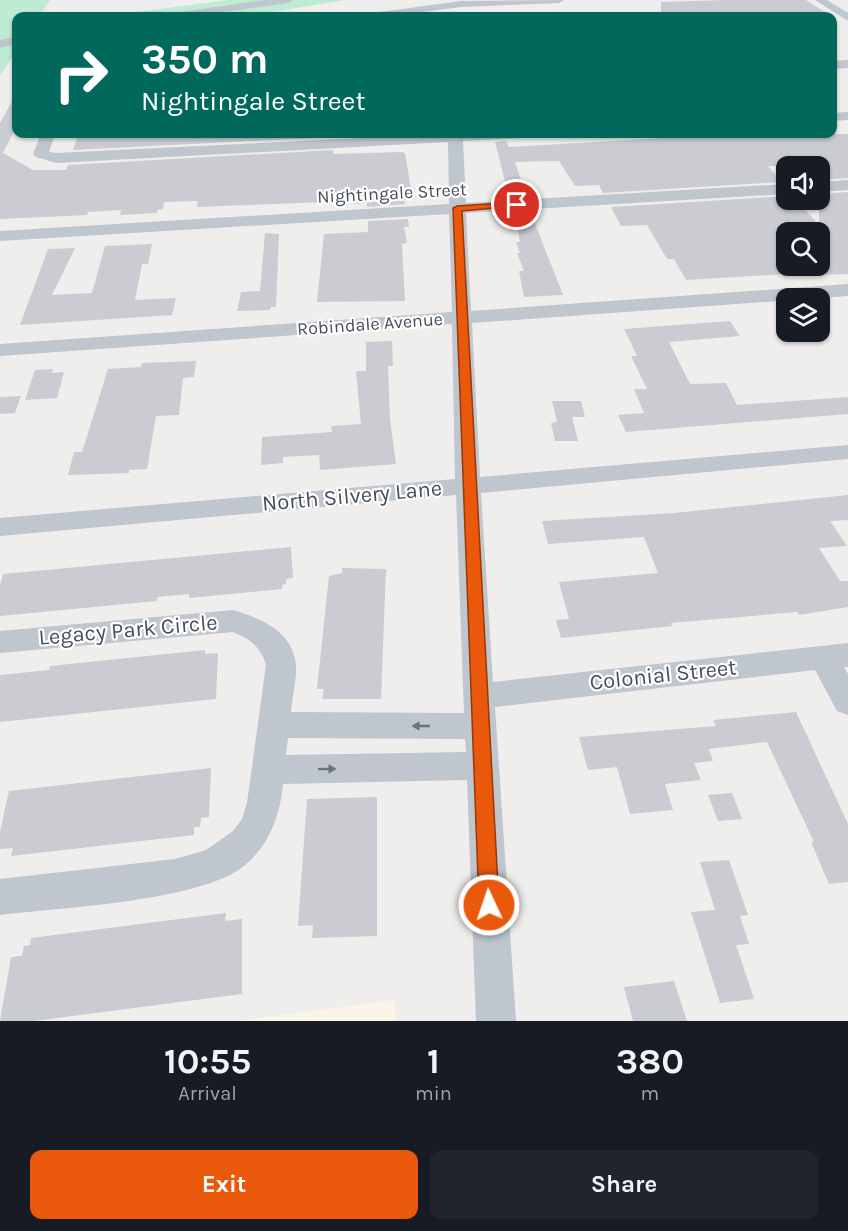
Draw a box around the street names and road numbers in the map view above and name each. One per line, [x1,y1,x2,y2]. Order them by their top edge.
street label: Nightingale Street [317,178,468,208]
street label: Robindale Avenue [296,308,444,340]
street label: North Silvery Lane [261,475,443,517]
street label: Legacy Park Circle [37,609,219,651]
street label: Colonial Street [588,654,738,696]

